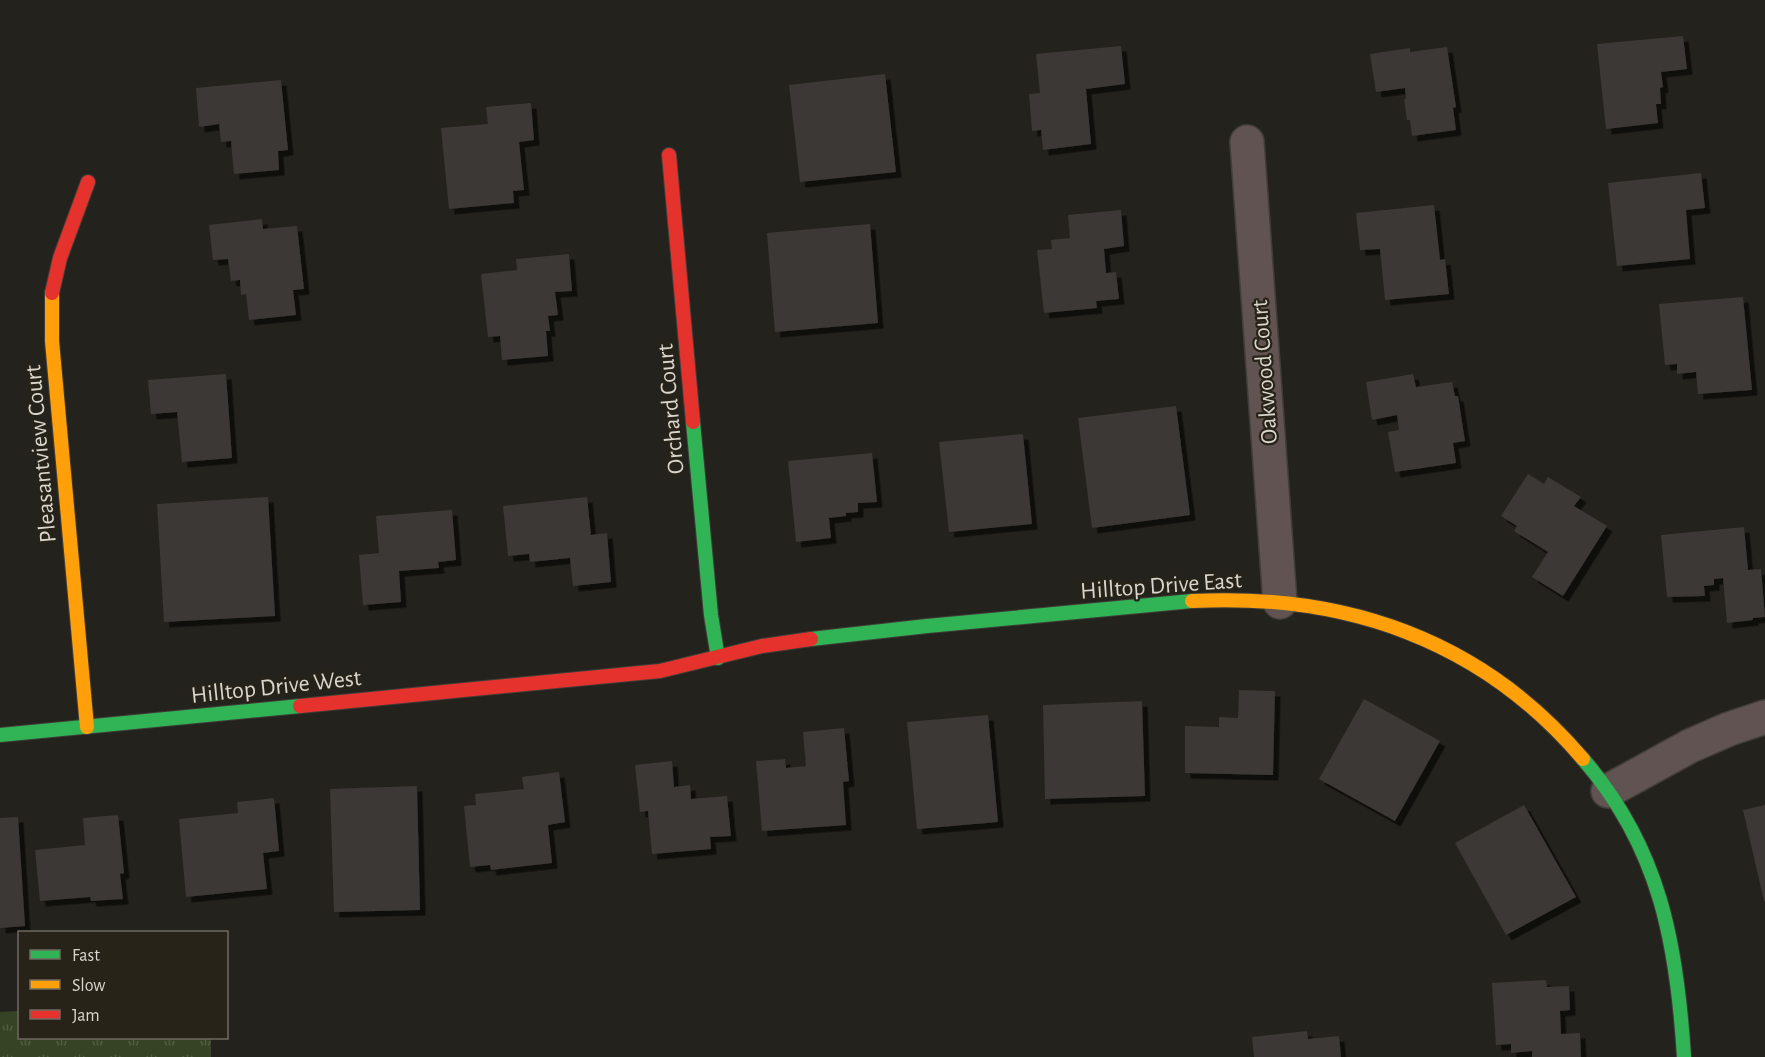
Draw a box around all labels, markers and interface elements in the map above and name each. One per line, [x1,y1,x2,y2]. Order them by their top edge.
street label: Oakwood Court [1248,299,1282,445]
street label: Orchard Court [653,342,689,475]
street label: Pleasantview Court [21,364,61,544]
street label: Hilltop Drive East [1079,568,1243,604]
street label: Hilltop Drive West [190,666,363,708]
legend [18,931,228,1039]
text: Fast [72,947,100,965]
text: Slow [72,977,105,995]
text: Jam [72,1007,100,1025]

